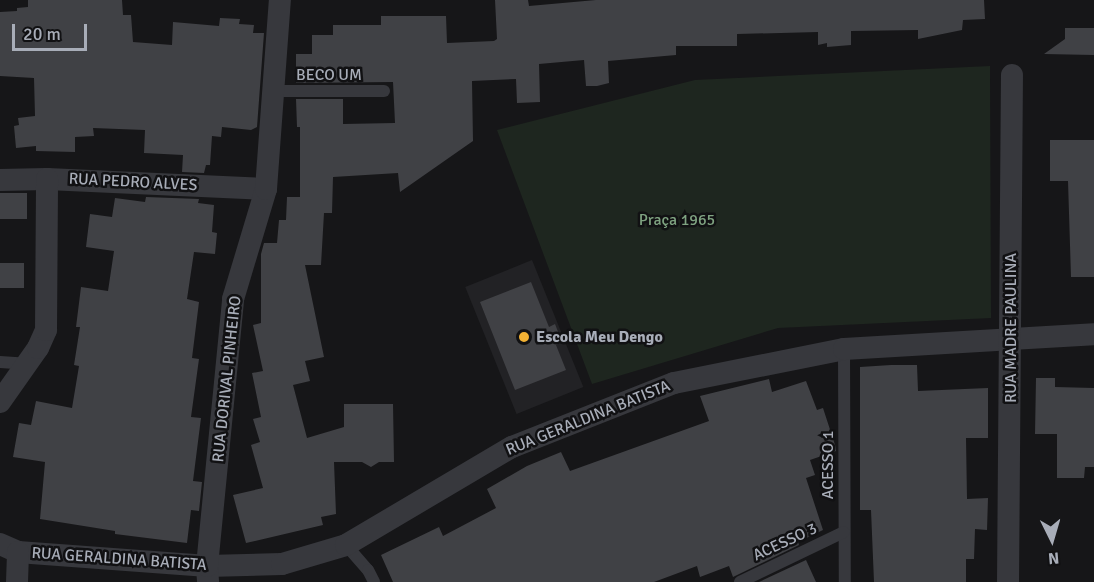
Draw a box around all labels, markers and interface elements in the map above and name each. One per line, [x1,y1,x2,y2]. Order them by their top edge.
scale bar [15,12,90,50]
text: 20 m [23,23,61,45]
street label: BECO UM [296,65,362,85]
street label: RUA PEDRO ALVES [68,169,198,195]
park label: Praça 1965 [639,210,715,230]
street label: RUA MADRE PAULINA [1001,253,1021,403]
street label: RUA DORIVAL PINHEIRO [209,295,245,463]
place label: Escola Meu Dengo [536,327,663,347]
marker: Escola Meu Dengo [517,330,531,344]
street label: RUA GERALDINA BATISTA [503,376,673,460]
street label: ACESSO 1 [818,431,838,499]
north arrow [1022,510,1082,570]
street label: ACESSO 3 [750,519,820,565]
street label: RUA GERALDINA BATISTA [31,543,207,575]
text: N [1047,547,1060,568]

